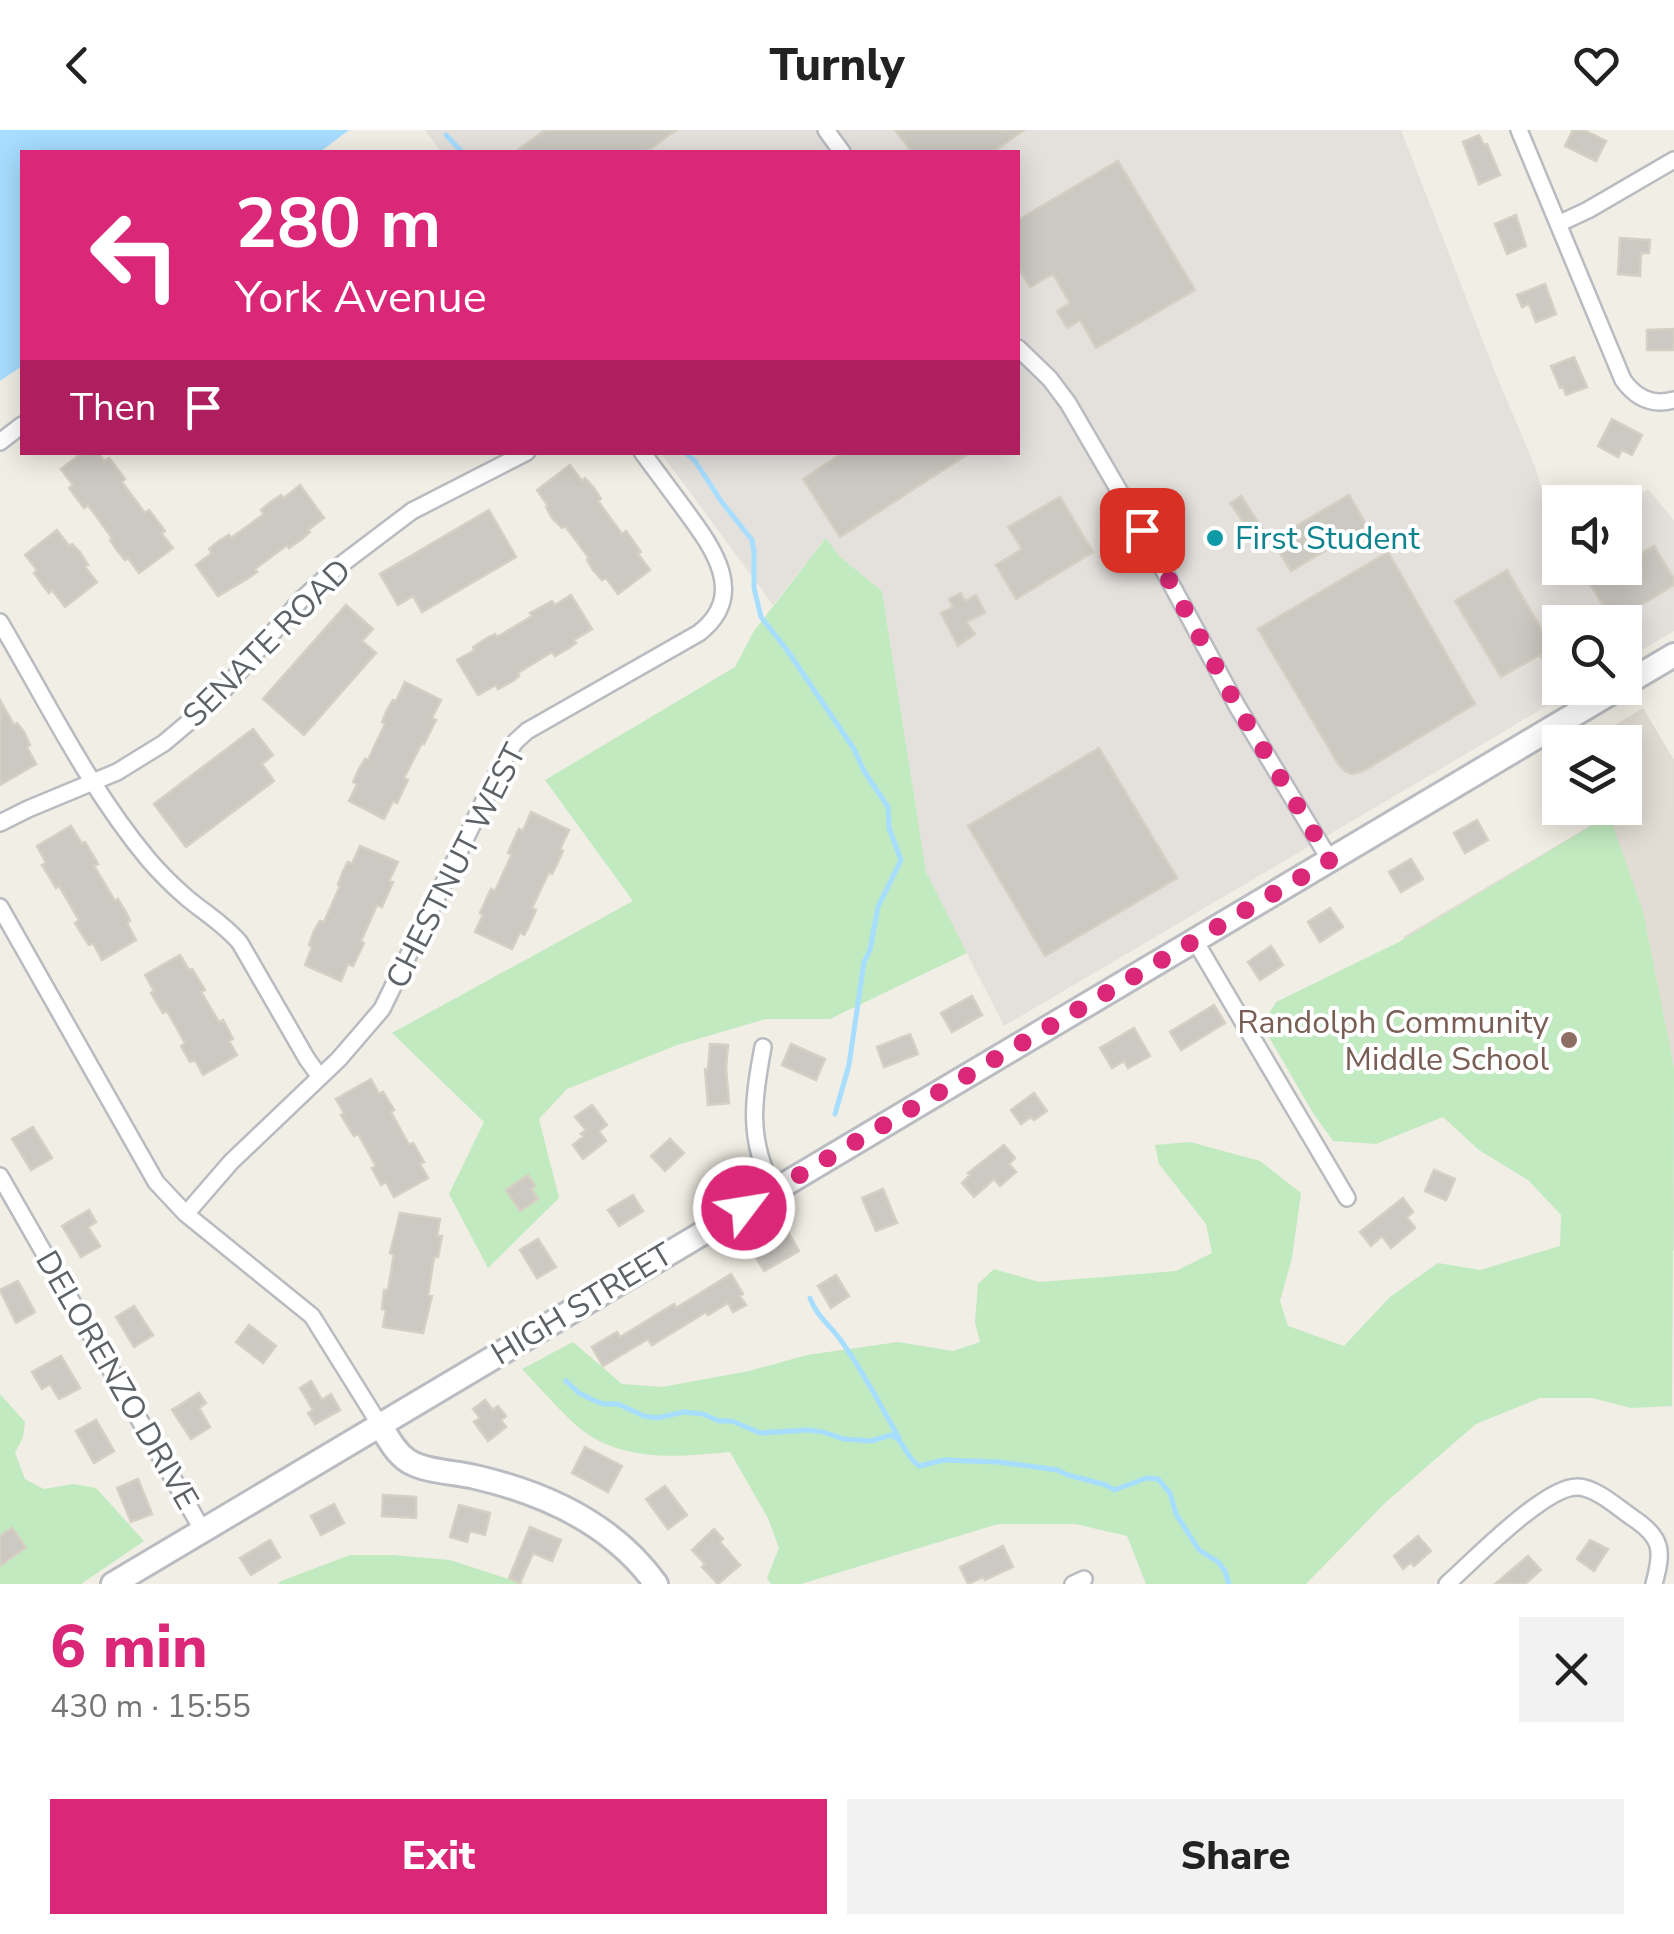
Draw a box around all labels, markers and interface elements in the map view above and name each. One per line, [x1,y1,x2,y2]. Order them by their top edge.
text: Turnly [769,35,905,96]
icon: back [50,38,105,93]
icon: heart [1569,38,1624,93]
text: 280 m [235,176,441,272]
icon: left [70,190,200,320]
text: York Avenue [235,267,487,328]
icon: arrive [176,380,231,435]
text: Then [70,382,156,433]
map controls [1542,485,1642,825]
button: sound [1542,485,1642,585]
pin [1100,488,1185,573]
icon: arrive [1115,503,1170,558]
place label: First Student [1235,517,1421,560]
marker: First Student [1204,527,1226,549]
street label: SENATE ROAD [173,549,361,737]
button: search [1542,605,1642,705]
button: layers [1542,725,1642,825]
street label: CHESTNUT WEST [376,736,537,996]
place label: Randolph Community Middle School [1237,1001,1550,1081]
marker: Randolph Community Middle School [1558,1029,1580,1051]
position arrow [692,1156,796,1260]
street label: HIGH STREET [483,1233,681,1375]
street label: DELORENZO DRIVE [25,1243,209,1517]
text: 6 min [50,1606,208,1688]
button: close [1519,1617,1624,1722]
text: 430 m · 15:55 [50,1685,251,1728]
button: Exit [50,1799,827,1914]
button: Share [847,1799,1624,1914]

